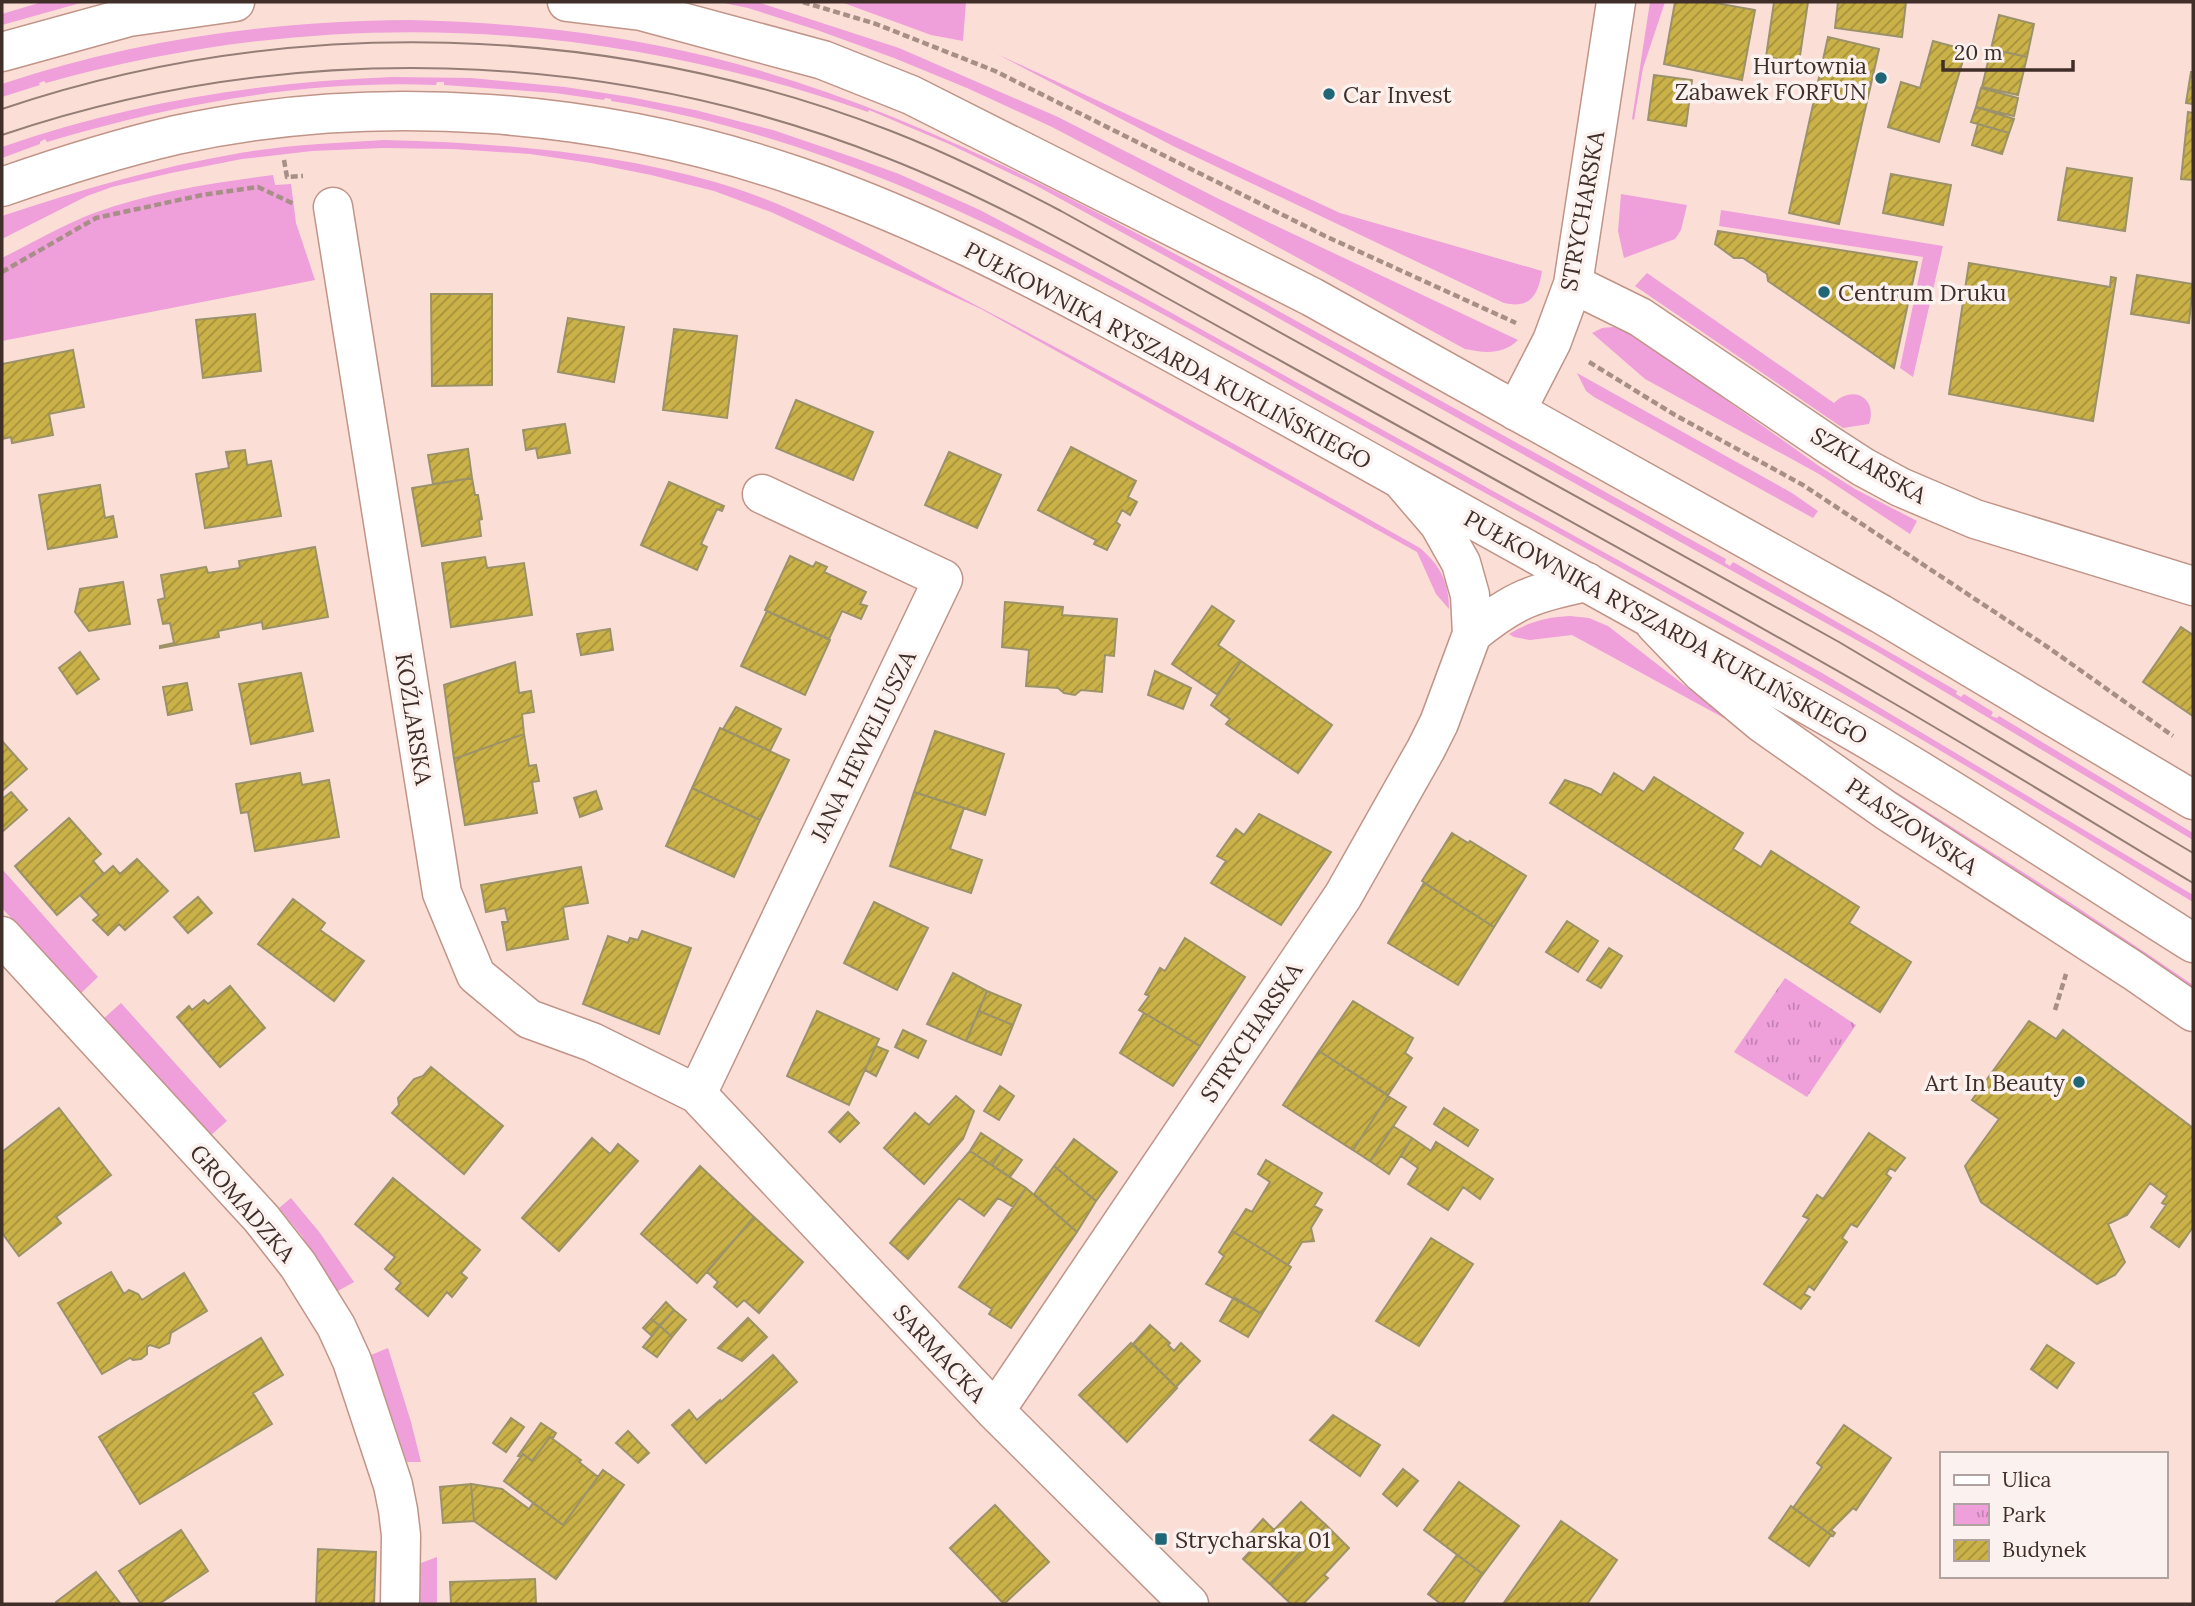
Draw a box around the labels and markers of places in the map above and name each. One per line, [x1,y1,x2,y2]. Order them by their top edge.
place label: Hurtownia Zabawek FORFUN [1675,51,1867,106]
marker: Hurtownia Zabawek FORFUN [1873,70,1889,86]
place label: Car Invest [1343,80,1452,109]
marker: Car Invest [1321,86,1337,102]
place label: Centrum Druku [1838,278,2007,307]
marker: Centrum Druku [1816,284,1832,300]
place label: Art In Beauty [1924,1068,2066,1097]
marker: Art In Beauty [2071,1074,2087,1090]
place label: Strycharska 01 [1175,1525,1331,1554]
marker: Strycharska 01 [1153,1531,1169,1547]

